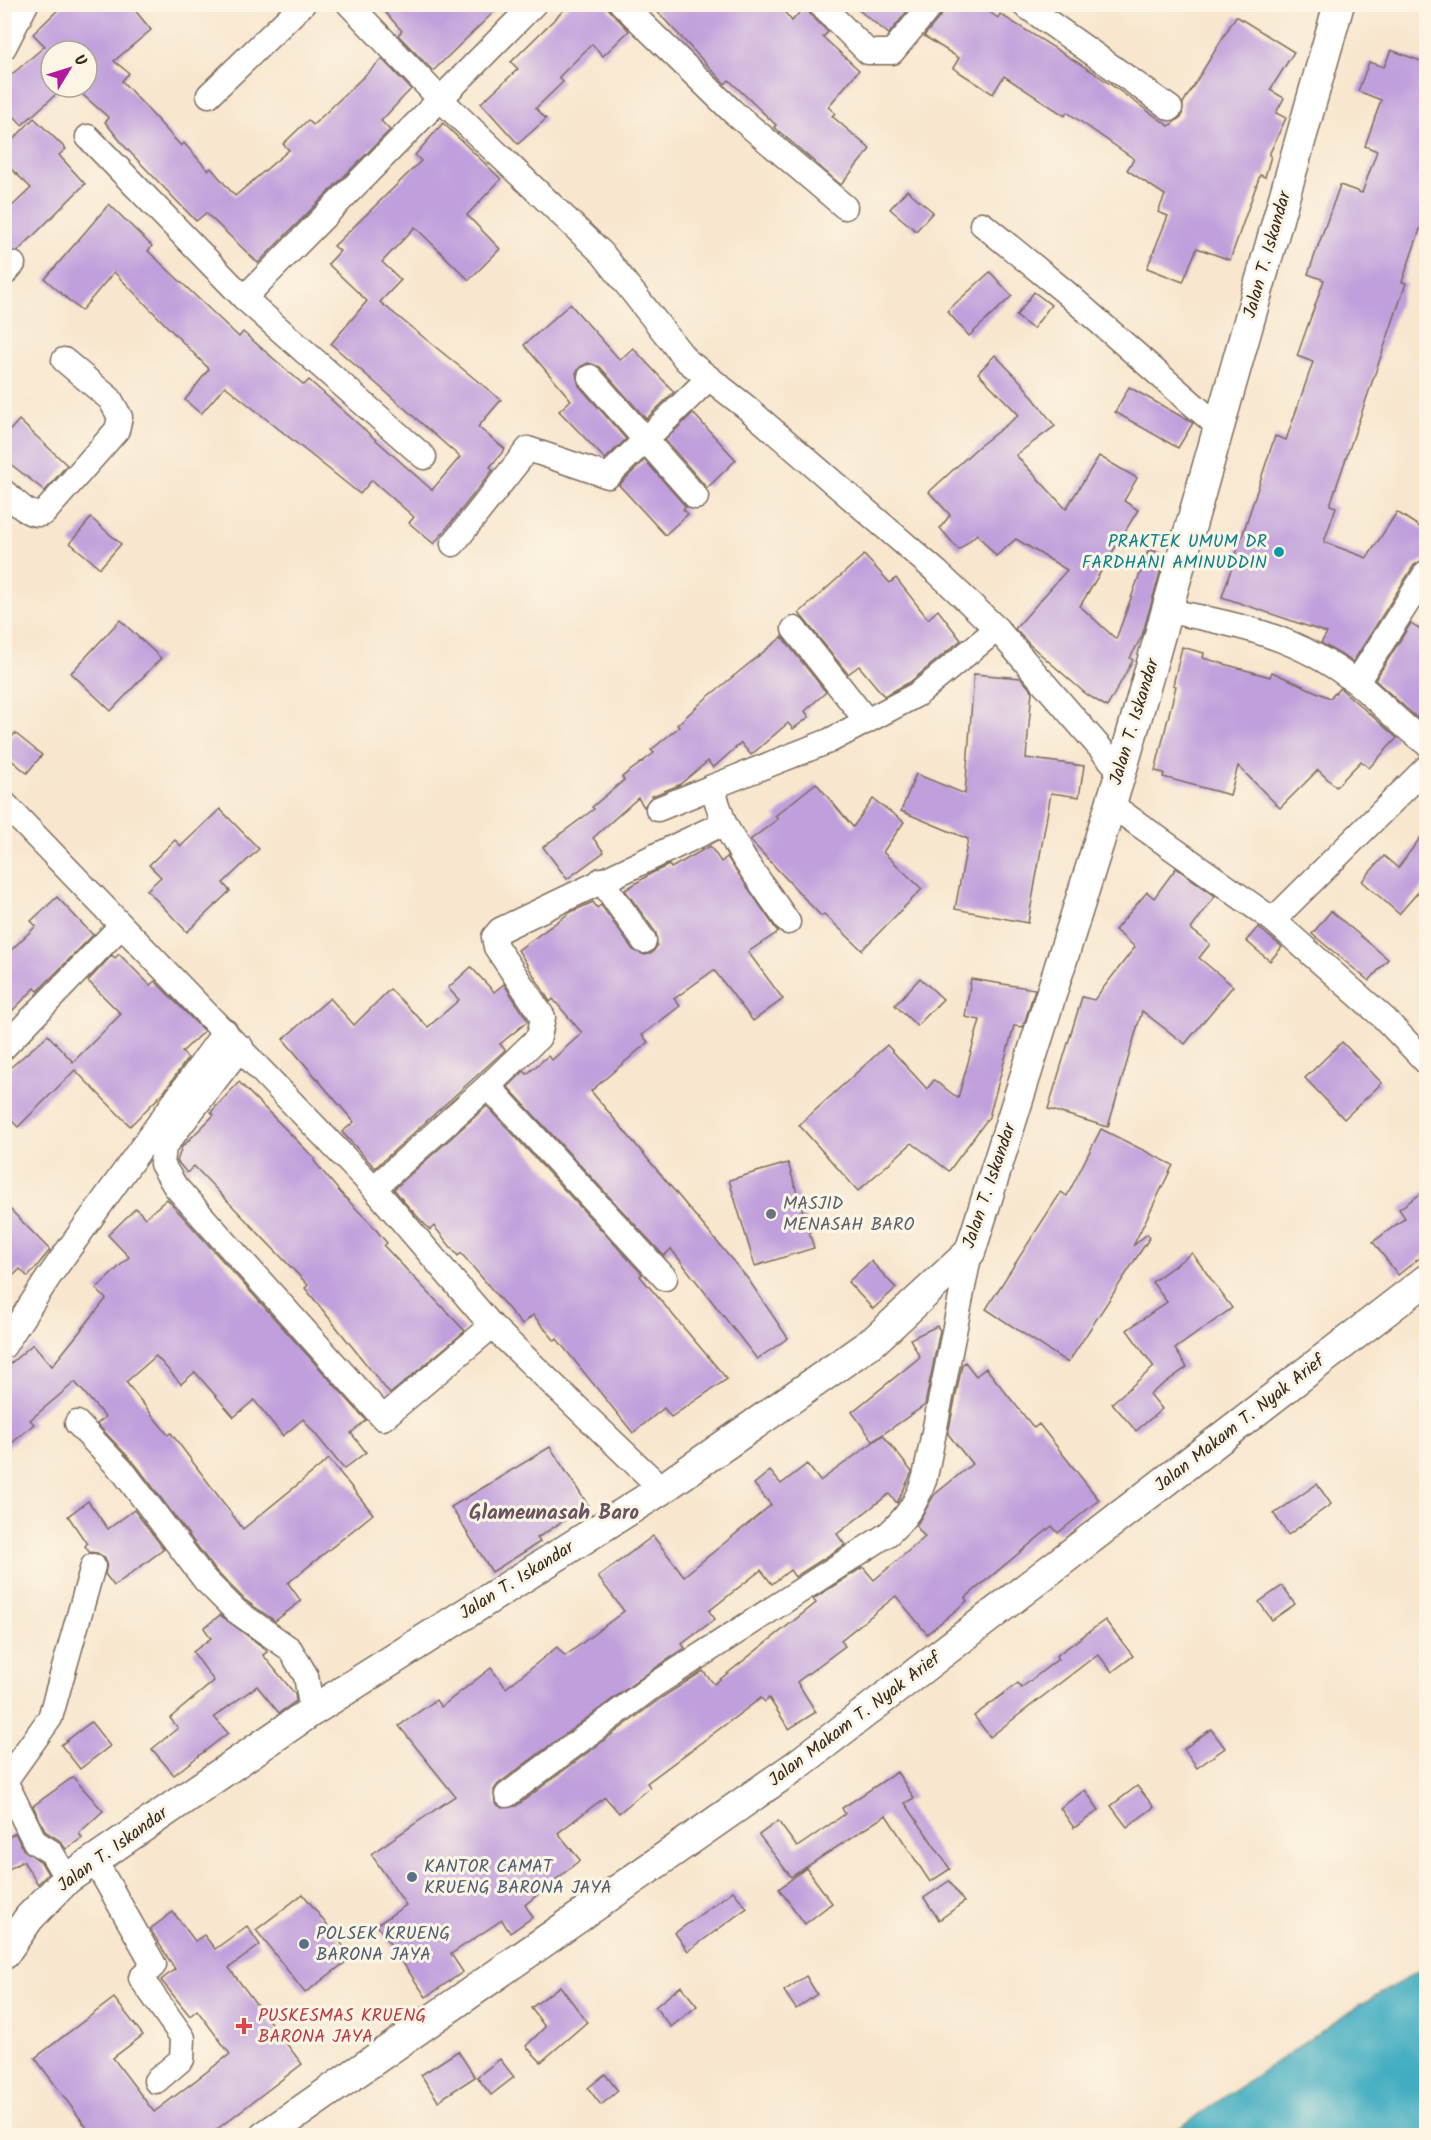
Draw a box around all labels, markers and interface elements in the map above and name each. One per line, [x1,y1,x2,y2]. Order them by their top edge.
north arrow [39,39,99,99]
text: U [67,49,93,73]
street label: Jalan T. Iskandar [1236,187,1300,322]
place label: PRAKTEK UMUM DR FARDHANI AMINUDDIN [1082,528,1267,578]
marker: PRAKTEK UMUM DR FARDHANI AMINUDDIN [1272,545,1286,559]
street label: Jalan T. Iskandar [1102,654,1168,789]
street label: Jalan T. Iskandar [955,1118,1025,1253]
place label: MASJID MENASAH BARO [783,1190,915,1240]
marker: MASJID MENASAH BARO [764,1207,778,1221]
street label: Jalan Makam T. Nyak Arief [1149,1347,1333,1500]
district label: Glameunasah Baro [469,1497,640,1530]
street label: Jalan T. Iskandar [454,1534,581,1628]
street label: Jalan Makam T. Nyak Arief [763,1644,949,1795]
street label: Jalan T. Iskandar [52,1799,175,1900]
place label: KANTOR CAMAT KRUENG BARONA JAYA [424,1853,612,1903]
marker: KANTOR CAMAT KRUENG BARONA JAYA [405,1870,419,1884]
place label: POLSEK KRUENG BARONA JAYA [316,1920,450,1970]
marker: POLSEK KRUENG BARONA JAYA [297,1937,311,1951]
place label: PUSKESMAS KRUENG BARONA JAYA [258,2002,426,2052]
marker: PUSKESMAS KRUENG BARONA JAYA [235,2017,253,2035]

